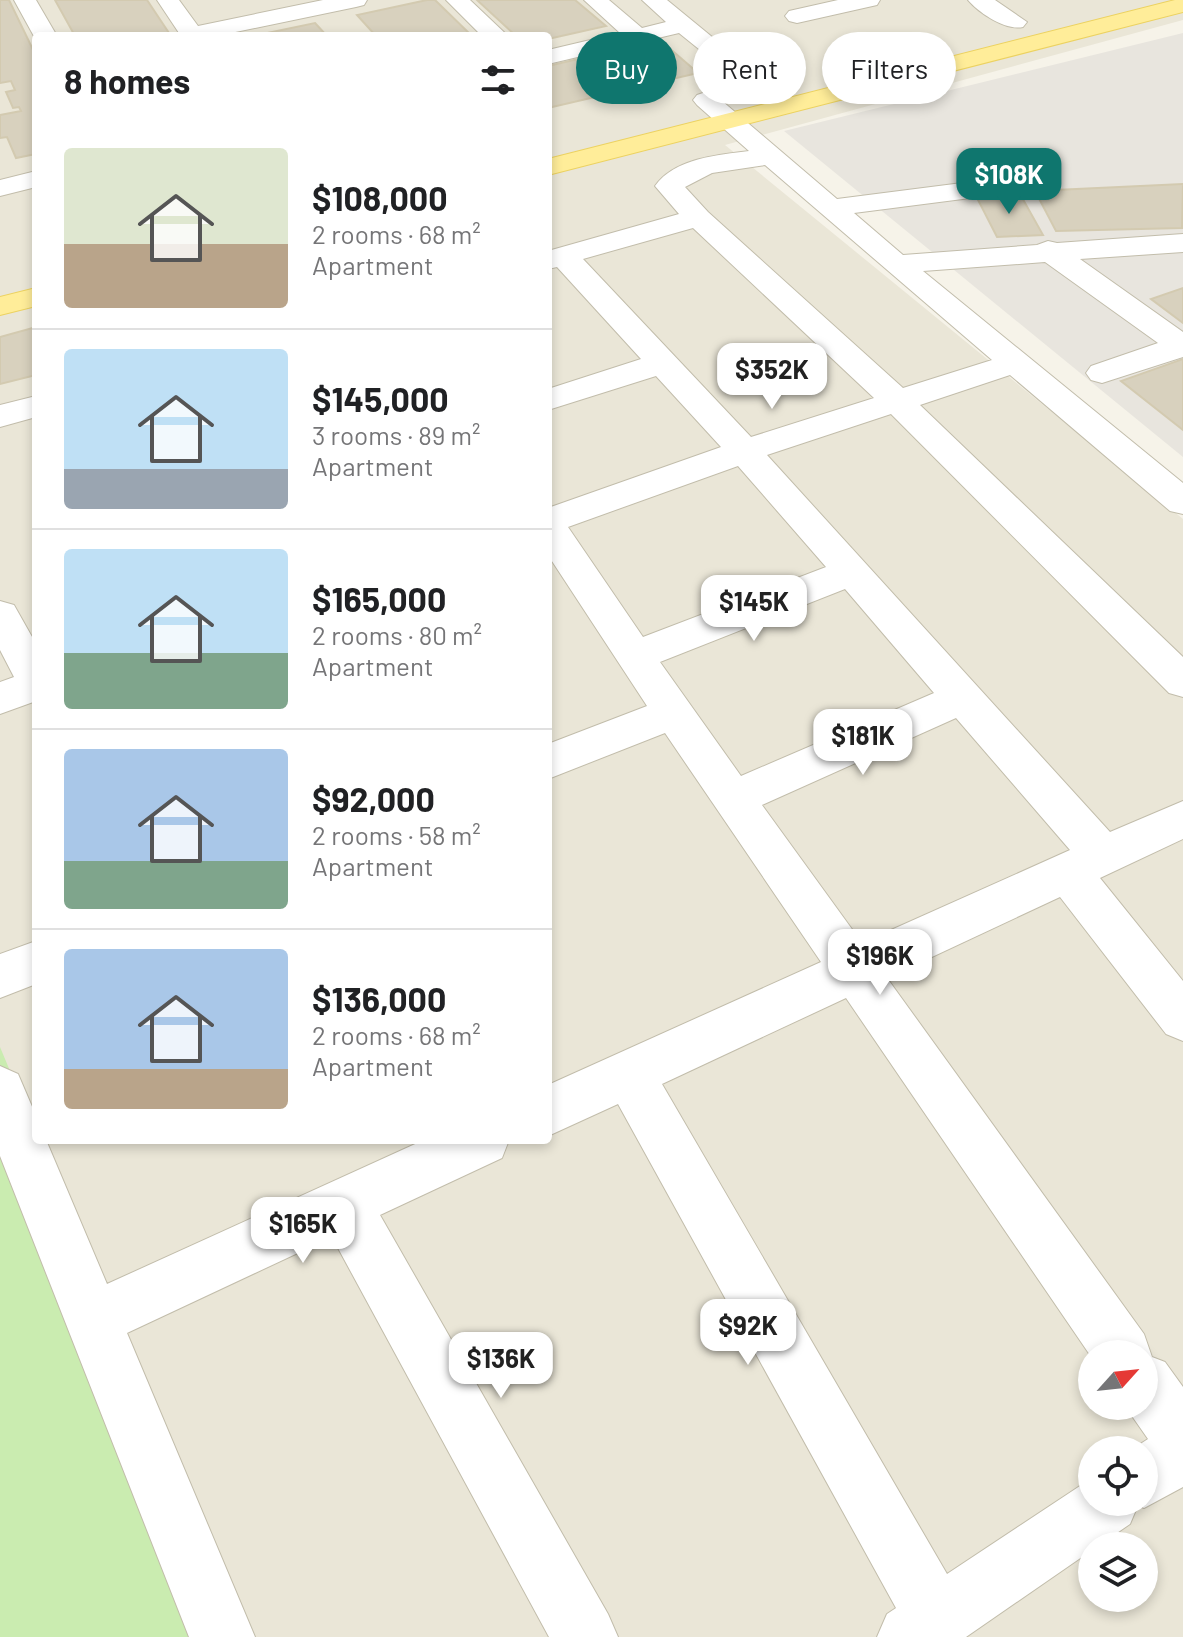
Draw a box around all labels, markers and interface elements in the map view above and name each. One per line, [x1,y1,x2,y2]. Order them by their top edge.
chip: Buy [576,32,677,104]
chip: Rent [693,32,806,104]
chip: Filters [822,32,956,104]
icon: filters [476,58,520,102]
text: 8 homes [64,60,190,101]
pin: $108K [953,148,1065,216]
text: $108K [974,158,1044,189]
text: $108,000 [312,177,448,218]
icon: home [128,180,224,276]
text: 2 rooms · 68 m² [312,218,481,249]
text: Apartment [312,249,433,280]
pin: $352K [716,343,828,411]
text: $352K [735,353,809,384]
text: $145,000 [312,378,449,419]
icon: home [128,381,224,477]
text: 3 rooms · 89 m² [312,419,480,450]
text: Apartment [312,450,433,481]
pin: $145K [698,575,810,643]
text: $165,000 [312,578,446,619]
icon: home [128,581,224,677]
text: $145K [719,585,789,616]
text: 2 rooms · 80 m² [312,619,482,650]
text: Apartment [312,650,433,681]
pin: $181K [807,709,919,777]
text: $181K [831,719,895,750]
text: $92,000 [312,778,435,819]
icon: home [128,781,224,877]
text: 2 rooms · 58 m² [312,819,481,850]
text: Apartment [312,850,433,881]
pin: $196K [824,929,936,997]
text: $196K [846,939,914,970]
text: $136,000 [312,978,446,1019]
icon: home [128,981,224,1077]
text: 2 rooms · 68 m² [312,1019,481,1050]
text: Apartment [312,1050,433,1081]
pin: $165K [247,1197,359,1265]
text: $165K [269,1207,337,1238]
pin: $92K [701,1299,795,1367]
text: $92K [718,1309,778,1340]
pin: $136K [445,1332,557,1400]
north arrow [1078,1340,1158,1420]
map controls [1078,1340,1158,1612]
text: $136K [467,1342,535,1373]
button: locate [1078,1436,1158,1516]
button: layers [1078,1532,1158,1612]

